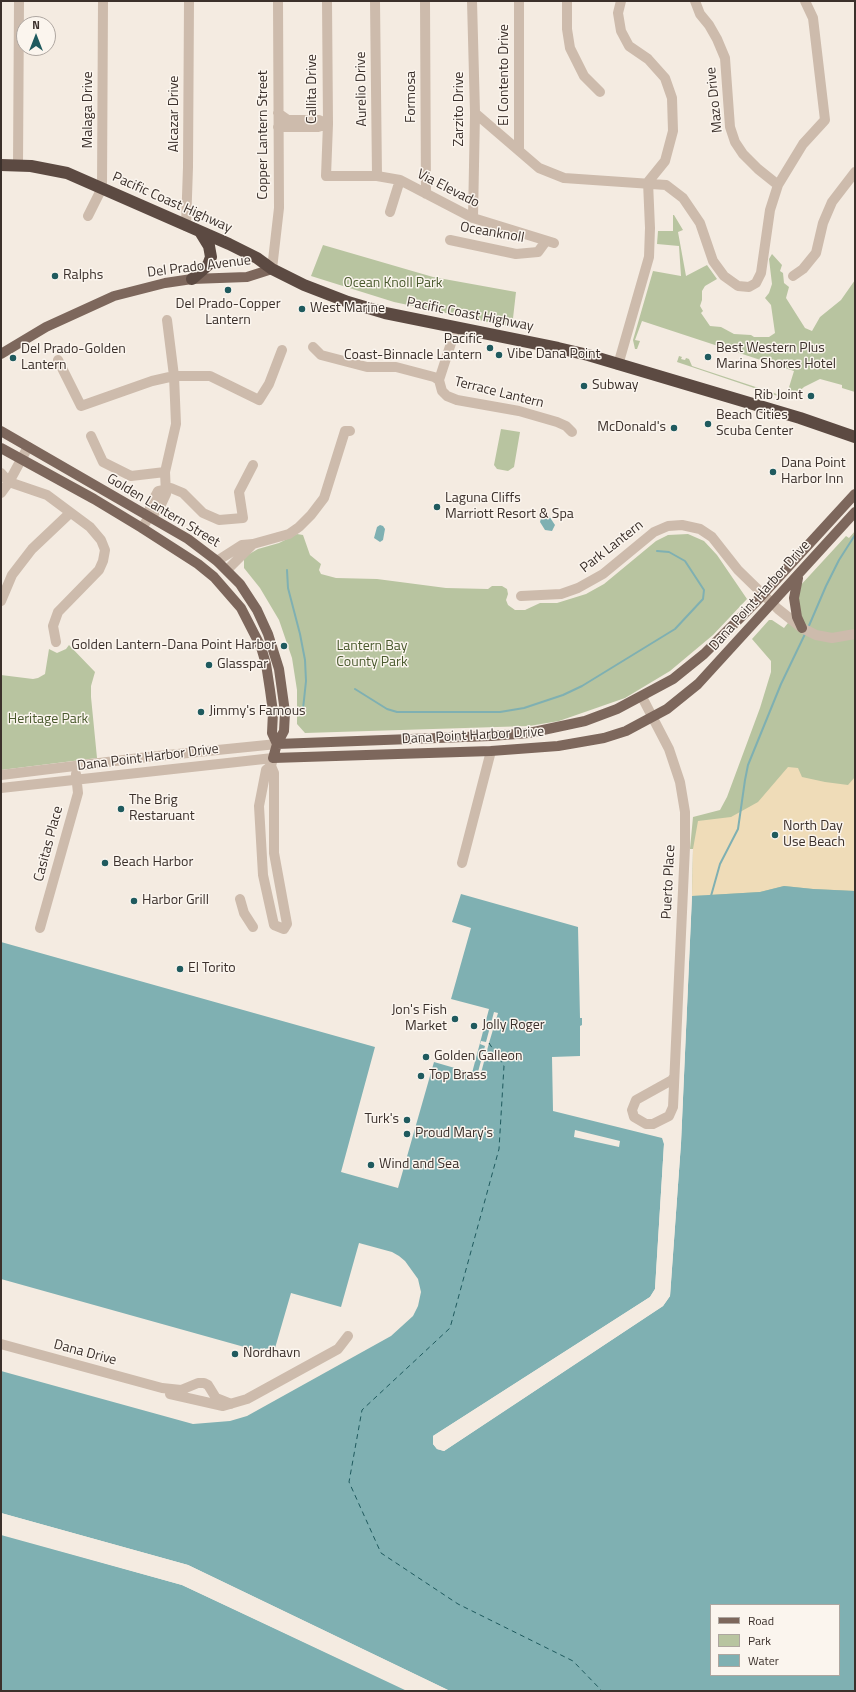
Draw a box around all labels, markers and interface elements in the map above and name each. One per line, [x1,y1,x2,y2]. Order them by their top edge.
north arrow [16,16,56,56]
text: N [32,17,40,33]
street label: El Contento Drive [497,24,513,126]
street label: Aurelio Drive [353,51,371,127]
street label: Callita Drive [305,54,321,124]
street label: Mazo Drive [703,66,727,134]
street label: Copper Lantern Street [256,70,272,200]
street label: Formosa [404,71,420,123]
street label: Malaga Drive [81,72,97,148]
street label: Zarzito Drive [452,72,468,146]
street label: Alcazar Drive [167,76,183,152]
street label: Via Elevado [414,166,482,212]
street label: Pacific Coast Highway [110,169,234,237]
street label: Oceanknoll [459,219,525,247]
street label: Del Prado Avenue [146,252,252,282]
place label: Ralphs [63,268,103,284]
marker: Ralphs [50,271,60,281]
park label: Ocean Knoll Park [343,276,443,292]
marker: Del Prado-Copper Lantern [223,285,233,295]
street label: Pacific Coast Highway [405,294,535,336]
place label: Del Prado-Copper Lantern [175,297,281,330]
place label: West Marine [310,301,385,317]
marker: West Marine [297,304,307,314]
place label: Pacific Coast-Binnacle Lantern [344,332,482,364]
place label: Best Western Plus Marina Shores Hotel [716,341,836,374]
place label: Del Prado-Golden Lantern [21,342,126,374]
marker: Pacific Coast-Binnacle Lantern [485,343,495,353]
place label: Vibe Dana Point [507,347,600,363]
marker: Vibe Dana Point [494,350,504,360]
marker: Best Western Plus Marina Shores Hotel [703,352,713,362]
marker: Del Prado-Golden Lantern [8,353,18,363]
street label: Terrace Lantern [453,374,545,412]
place label: Subway [592,378,639,394]
marker: Subway [579,381,589,391]
place label: Rib Joint [754,388,803,404]
marker: Rib Joint [806,391,816,401]
place label: Beach Cities Scuba Center [716,408,793,440]
marker: Beach Cities Scuba Center [703,419,713,429]
place label: McDonald's [597,420,666,436]
marker: McDonald's [669,423,679,433]
place label: Dana Point Harbor Inn [781,456,846,488]
marker: Dana Point Harbor Inn [768,467,778,477]
street label: Golden Lantern Street [103,471,223,551]
place label: Laguna Cliffs Marriott Resort & Spa [445,491,574,524]
marker: Laguna Cliffs Marriott Resort & Spa [432,502,442,512]
street label: Park Lantern [577,517,647,577]
street label: Dana Point Harbor Drive [706,537,814,655]
place label: Golden Lantern-Dana Point Harbor [71,638,276,654]
park label: Lantern Bay County Park [336,639,408,672]
marker: Golden Lantern-Dana Point Harbor [279,641,289,651]
place label: Glasspar [217,657,268,673]
marker: Glasspar [204,660,214,670]
place label: Jimmy's Famous [209,704,306,720]
marker: Jimmy's Famous [196,707,206,717]
park label: Heritage Park [8,712,88,728]
street label: Dana Point Harbor Drive [401,724,545,748]
street label: Dana Point Harbor Drive [76,741,220,775]
place label: The Brig Restaruant [129,793,195,826]
street label: Casitas Place [31,804,67,884]
marker: The Brig Restaruant [116,804,126,814]
place label: North Day Use Beach [783,819,845,852]
marker: North Day Use Beach [770,830,780,840]
street label: Puerto Place [659,844,679,920]
place label: Beach Harbor [113,855,193,871]
marker: Beach Harbor [100,858,110,868]
place label: Harbor Grill [142,893,209,909]
marker: Harbor Grill [129,896,139,906]
place label: El Torito [188,961,236,977]
marker: El Torito [175,964,185,974]
place label: Jon's Fish Market [391,1003,447,1036]
marker: Jon's Fish Market [450,1014,460,1024]
place label: Jolly Roger [482,1018,545,1034]
marker: Jolly Roger [469,1021,479,1031]
place label: Golden Galleon [434,1049,522,1065]
marker: Golden Galleon [421,1052,431,1062]
place label: Top Brass [429,1068,486,1084]
marker: Top Brass [416,1071,426,1081]
place label: Turk's [365,1112,399,1128]
marker: Turk's [402,1115,412,1125]
place label: Proud Mary's [415,1126,493,1142]
marker: Proud Mary's [402,1129,412,1139]
place label: Wind and Sea [379,1157,459,1173]
marker: Wind and Sea [366,1160,376,1170]
street label: Dana Drive [52,1337,118,1369]
place label: Nordhavn [243,1346,301,1362]
marker: Nordhavn [230,1349,240,1359]
legend [710,1604,840,1676]
text: Road [748,1611,774,1630]
text: Park [748,1631,771,1650]
text: Water [748,1651,779,1670]

